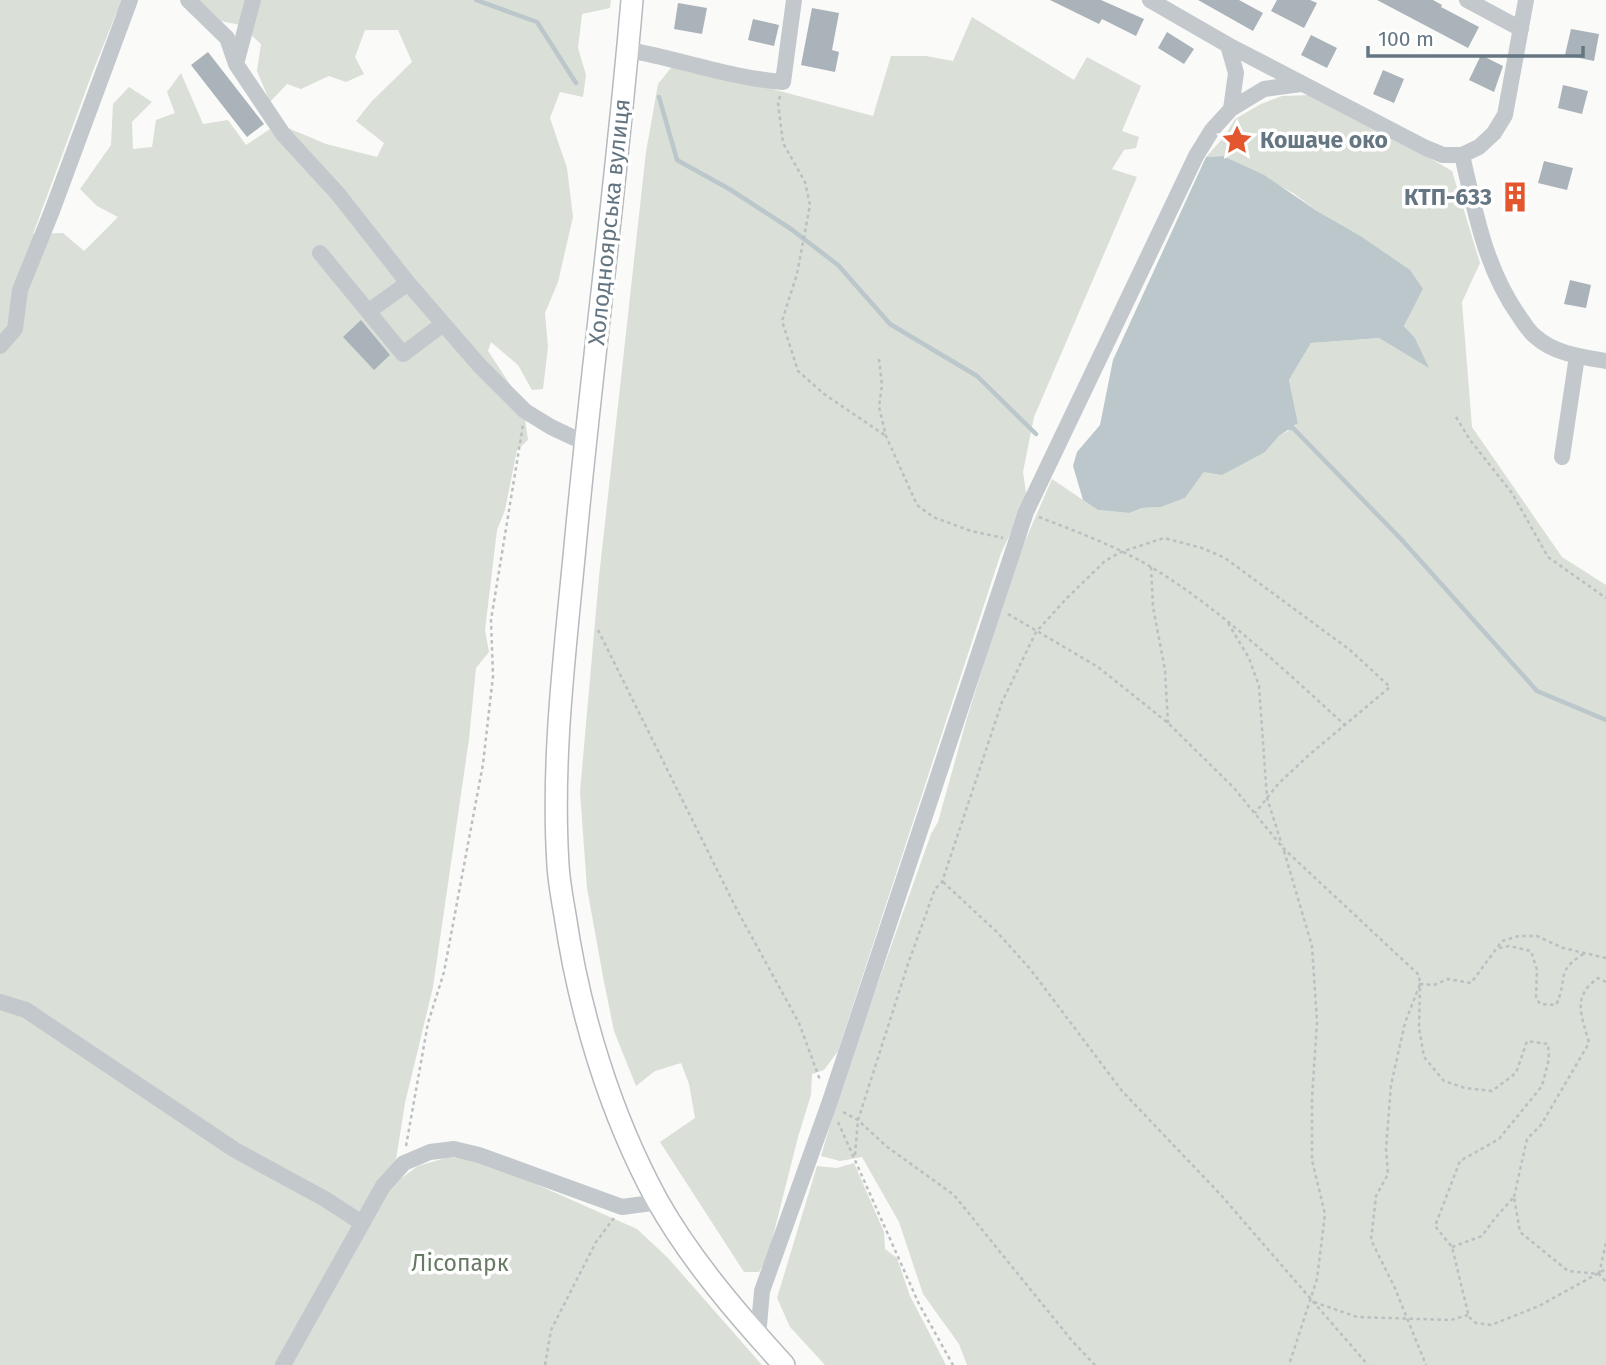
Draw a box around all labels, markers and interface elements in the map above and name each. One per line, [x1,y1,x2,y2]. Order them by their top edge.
scale bar [1368,14,1583,58]
text: 100 m [1378,26,1434,52]
street label: Холодноярська вулиця [582,97,636,347]
place icon: Кошаче око [1220,123,1254,157]
place label: Кошаче око [1260,126,1388,154]
building icon: КТП-633 [1498,180,1532,214]
place label: КТП-633 [1404,183,1492,211]
park label: Лісопарк [411,1249,509,1277]

